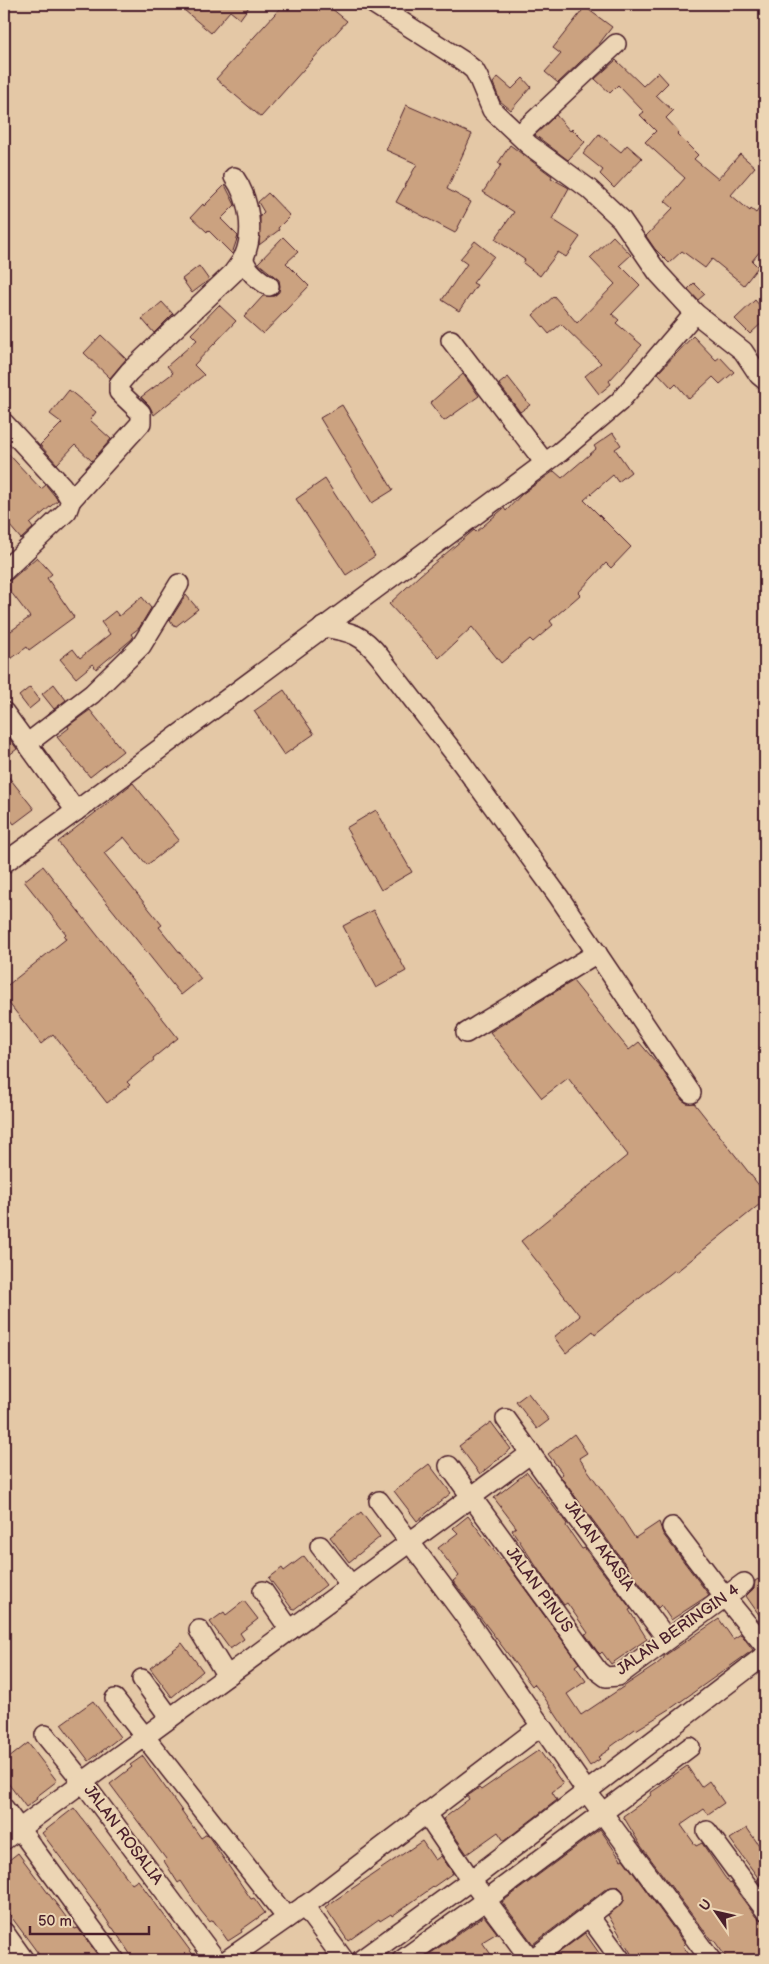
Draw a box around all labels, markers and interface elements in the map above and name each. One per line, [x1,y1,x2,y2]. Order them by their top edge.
street label: JALAN AKASIA [560,1497,638,1595]
street label: JALAN PINUS [502,1543,576,1637]
street label: JALAN BERINGIN 4 [613,1580,743,1680]
street label: JALAN ROSALIA [79,1782,167,1889]
north arrow [692,1886,742,1936]
text: U [696,1896,715,1914]
scale bar [30,1904,149,1936]
text: 50 m [38,1912,72,1931]

